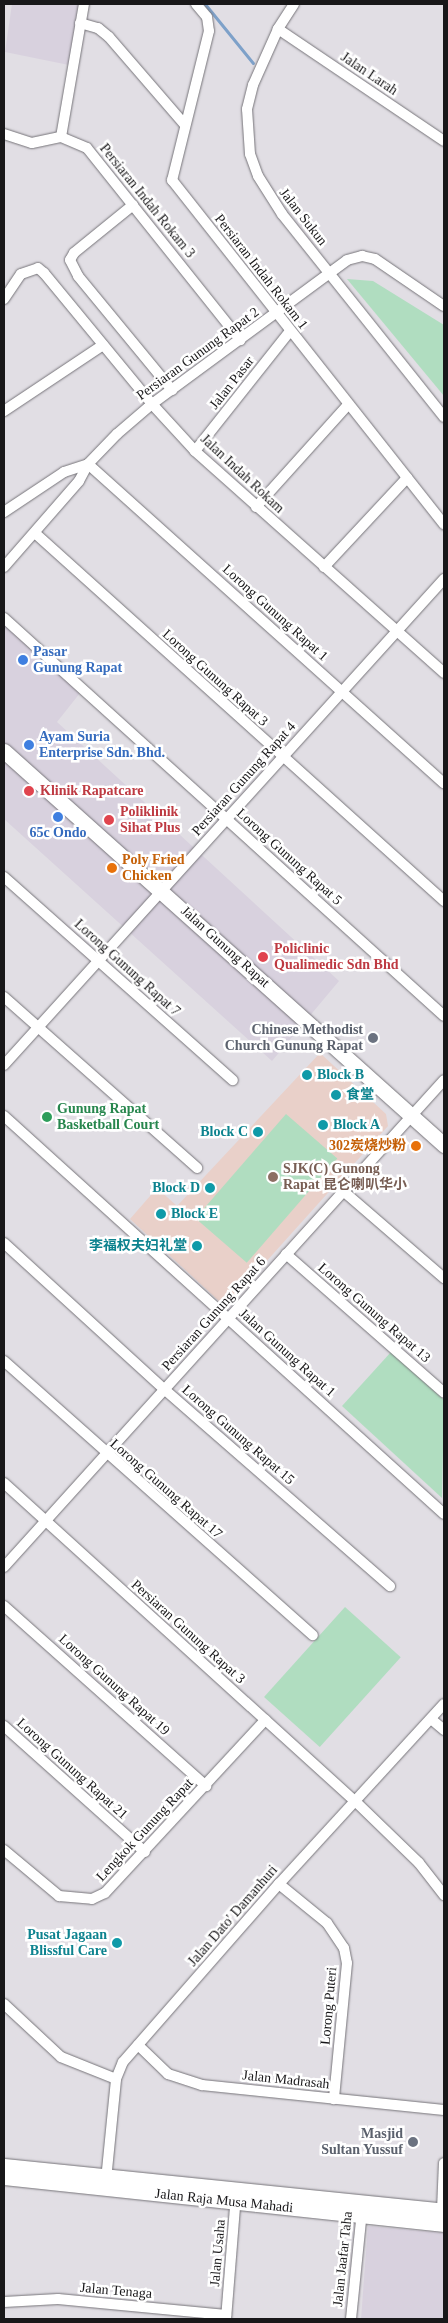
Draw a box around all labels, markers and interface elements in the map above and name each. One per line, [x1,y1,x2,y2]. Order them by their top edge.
street label: Jalan Larah [337,49,401,99]
street label: Persiaran Indah Rokam 3 [96,141,198,261]
street label: Jalan Sukun [275,185,331,249]
street label: Persiaran Indah Rokam 1 [211,211,311,333]
street label: Persiaran Gunung Rapat 2 [133,304,263,404]
street label: Jalan Pasar [206,353,258,413]
street label: Jalan Indah Rokam [197,431,287,517]
street label: Lorong Gunung Rapat 1 [219,561,331,665]
street label: Lorong Gunung Rapat 3 [159,626,271,730]
place label: Pasar Gunung Rapat [33,644,122,676]
marker: Pasar Gunung Rapat [17,654,29,666]
street label: Persiaran Gunung Rapat 4 [188,719,300,839]
place label: Ayam Suria Enterprise Sdn. Bhd. [39,729,165,762]
marker: Ayam Suria Enterprise Sdn. Bhd. [23,739,35,751]
place label: Klinik Rapatcare [40,783,144,799]
marker: Klinik Rapatcare [22,784,36,798]
place label: Poliklinik Sihat Plus [120,804,180,836]
street label: Lorong Gunung Rapat 5 [233,805,345,909]
marker: 65c Ondo [52,811,64,823]
marker: Poliklinik Sihat Plus [102,813,116,827]
place label: 65c Ondo [29,825,87,841]
place label: Poly Fried Chicken [122,852,185,884]
marker: Poly Fried Chicken [106,862,118,874]
street label: Jalan Gunung Rapat [177,903,273,991]
street label: Lorong Gunung Rapat 7 [71,916,183,1020]
place label: Policlinic Qualimedic Sdn Bhd [274,941,398,974]
marker: Policlinic Qualimedic Sdn Bhd [256,950,270,964]
place label: Chinese Methodist Church Gunung Rapat [225,1022,363,1054]
marker: Chinese Methodist Church Gunung Rapat [367,1032,379,1044]
place label: Block B [317,1067,364,1083]
marker: Block B [301,1069,313,1081]
place label: 食堂 [346,1087,374,1103]
marker: 食堂 [330,1089,342,1101]
place label: Gunung Rapat Basketball Court [57,1101,159,1134]
marker: Gunung Rapat Basketball Court [41,1111,53,1123]
place label: Block A [333,1117,381,1133]
marker: Block A [317,1119,329,1131]
place label: Block C [200,1124,248,1140]
marker: Block C [252,1126,264,1138]
place label: 302炭烧炒粉 [329,1138,406,1154]
marker: 302炭烧炒粉 [410,1140,422,1152]
place label: SJK(C) Gunong Rapat 昆仑喇叭华小 [283,1161,407,1194]
marker: SJK(C) Gunong Rapat 昆仑喇叭华小 [267,1171,279,1183]
place label: Block D [152,1180,200,1196]
marker: Block D [204,1182,216,1194]
place label: Block E [171,1206,218,1222]
marker: Block E [155,1208,167,1220]
place label: 李福权夫妇礼堂 [89,1238,187,1254]
marker: 李福权夫妇礼堂 [191,1240,203,1252]
street label: Persiaran Gunung Rapat 6 [158,1254,270,1374]
street label: Lorong Gunung Rapat 13 [314,1260,434,1366]
street label: Jalan Gunung Rapat 1 [235,1305,339,1401]
street label: Lorong Gunung Rapat 15 [178,1382,298,1488]
street label: Lorong Gunung Rapat 17 [106,1436,226,1542]
street label: Persiaran Gunung Rapat 3 [128,1576,248,1688]
street label: Lorong Gunung Rapat 19 [55,1631,173,1739]
street label: Lorong Gunung Rapat 21 [13,1715,131,1823]
street label: Lengkok Gunung Rapat [93,1775,197,1885]
street label: Jalan Dato' Damanhuri [185,1862,281,1970]
place label: Pusat Jagaan Blissful Care [27,1927,107,1960]
marker: Pusat Jagaan Blissful Care [111,1937,123,1949]
street label: Lorong Puteri [317,1966,341,2046]
street label: Jalan Madrasah [242,2067,330,2093]
place label: Masjid Sultan Yussuf [321,2126,403,2158]
marker: Masjid Sultan Yussuf [407,2136,419,2148]
street label: Jalan Raja Musa Mahadi [154,2185,294,2217]
street label: Jalan Jaafar Taha [330,2210,356,2308]
street label: Jalan Usaha [207,2219,229,2287]
street label: Jalan Tenaga [79,2279,153,2303]

